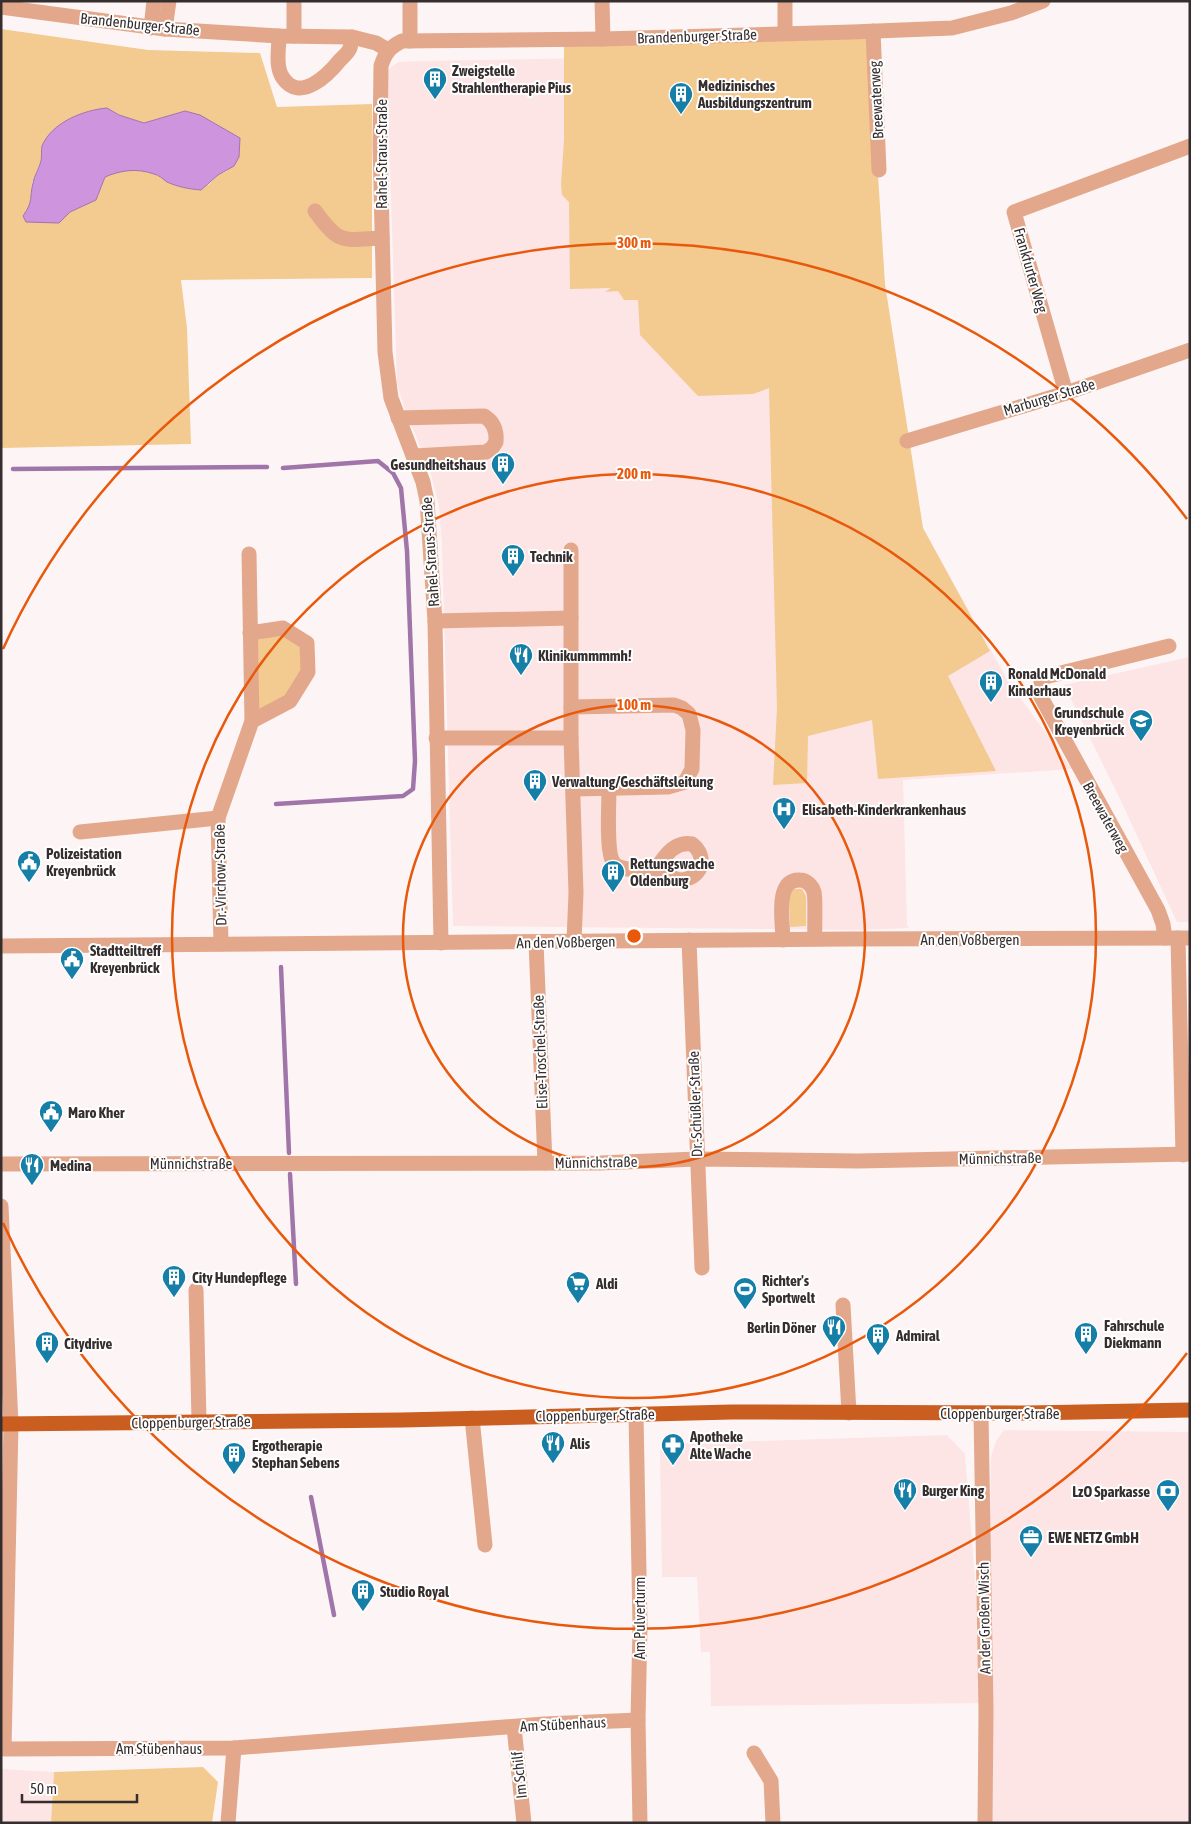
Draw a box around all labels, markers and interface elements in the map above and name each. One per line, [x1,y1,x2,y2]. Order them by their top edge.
street label: Brandenburger Straße [79,9,201,39]
street label: Brandenburger Straße [637,25,757,47]
street label: Breewaterweg [865,60,887,139]
place label: Zweigstelle Strahlentherapie Pius [452,62,572,96]
building icon: Zweigstelle Strahlentherapie Pius [422,66,448,100]
place label: Medizinisches Ausbildungszentrum [697,77,812,111]
building icon: Medizinisches Ausbildungszentrum [668,81,694,115]
street label: Rahel-Straus-Straße [373,99,390,209]
street label: Frankfurter Weg [1011,226,1051,315]
text: 300 m [617,234,651,251]
street label: Marburger Straße [1001,375,1097,419]
building icon: Gesundheitshaus [490,451,516,485]
place label: Gesundheitshaus [390,456,487,473]
text: 200 m [617,465,651,482]
street label: Rahel-Straus-Straße [418,496,442,607]
building icon: Technik [500,543,526,577]
place label: Technik [530,548,573,565]
restaurant icon: Klinikummmmh! [508,642,534,676]
place label: Klinikummmmh! [538,647,632,664]
place label: Ronald McDonald Kinderhaus [1008,665,1106,699]
building icon: Ronald McDonald Kinderhaus [978,669,1004,703]
text: 100 m [617,696,651,713]
place label: Grundschule Kreyenbrück [1054,704,1124,738]
school or university icon: Grundschule Kreyenbrück [1128,708,1154,742]
building icon: Verwaltung/Geschäftsleitung [522,768,548,802]
place label: Verwaltung/Geschäftsleitung [551,773,714,790]
street label: Breewaterweg [1080,779,1133,856]
hospital icon: Elisabeth-Kinderkrankenhaus [771,796,797,830]
place label: Elisabeth-Kinderkrankenhaus [802,801,967,818]
street label: Dr.-Virchow-Straße [211,824,229,926]
place label: Polizeistation Kreyenbrück [46,845,122,879]
public building icon: Polizeistation Kreyenbrück [16,849,42,883]
place label: Rettungswache Oldenburg [630,855,715,889]
building icon: Rettungswache Oldenburg [600,859,626,893]
centre of rings [625,927,643,945]
street label: An den Voßbergen [920,931,1020,948]
street label: An den Voßbergen [516,933,616,951]
place label: Stadtteiltreff Kreyenbrück [90,942,162,976]
public building icon: Stadtteiltreff Kreyenbrück [59,946,85,980]
street label: Elise-Troschel-Straße [530,994,550,1109]
street label: Dr.-Schüßler-Straße [685,1050,705,1157]
public building icon: Maro Kher [38,1099,64,1133]
place label: Maro Kher [68,1104,125,1121]
street label: Münnichstraße [959,1149,1042,1167]
restaurant icon: Medina [19,1152,45,1186]
street label: Münnichstraße [555,1153,638,1171]
street label: Münnichstraße [150,1155,233,1172]
place label: Medina [50,1157,92,1174]
building icon: City Hundepflege [161,1264,187,1298]
place label: City Hundepflege [192,1269,287,1286]
supermarket icon: Aldi [565,1270,591,1304]
place label: Richter's Sportwelt [762,1272,816,1306]
place label: Aldi [595,1275,618,1292]
sports icon: Richter's Sportwelt [732,1276,758,1310]
restaurant icon: Berlin Döner [821,1314,847,1348]
place label: Fahrschule Diekmann [1104,1317,1165,1351]
place label: Berlin Döner [747,1319,817,1336]
building icon: Fahrschule Diekmann [1073,1321,1099,1355]
building icon: Admiral [865,1322,891,1356]
place label: Admiral [895,1327,941,1344]
building icon: Citydrive [34,1330,60,1364]
place label: Citydrive [64,1335,113,1352]
street label: Cloppenburger Straße [535,1405,655,1425]
street label: Cloppenburger Straße [940,1405,1060,1422]
street label: Cloppenburger Straße [131,1412,251,1432]
place label: Apotheke Alte Wache [689,1428,752,1462]
restaurant icon: Alis [540,1430,566,1464]
pharmacy icon: Apotheke Alte Wache [660,1432,686,1466]
place label: Alis [569,1435,591,1452]
place label: Ergotherapie Stephan Sebens [252,1437,340,1471]
building icon: Ergotherapie Stephan Sebens [221,1441,247,1475]
restaurant icon: Burger King [892,1477,918,1511]
bank icon: LzO Sparkasse [1155,1478,1181,1512]
place label: Burger King [922,1482,985,1499]
place label: LzO Sparkasse [1072,1483,1150,1500]
office icon: EWE NETZ GmbH [1018,1524,1044,1558]
place label: EWE NETZ GmbH [1048,1529,1139,1546]
street label: An der Großen Wisch [975,1562,993,1674]
street label: Am Pulverturm [631,1577,648,1659]
building icon: Studio Royal [350,1578,376,1612]
place label: Studio Royal [380,1583,450,1600]
street label: Am Stübenhaus [520,1713,606,1735]
street label: Am Stübenhaus [116,1740,202,1757]
street label: Im Schilf [508,1751,530,1799]
scale bar [22,1772,138,1804]
text: 50 m [30,1780,57,1797]

